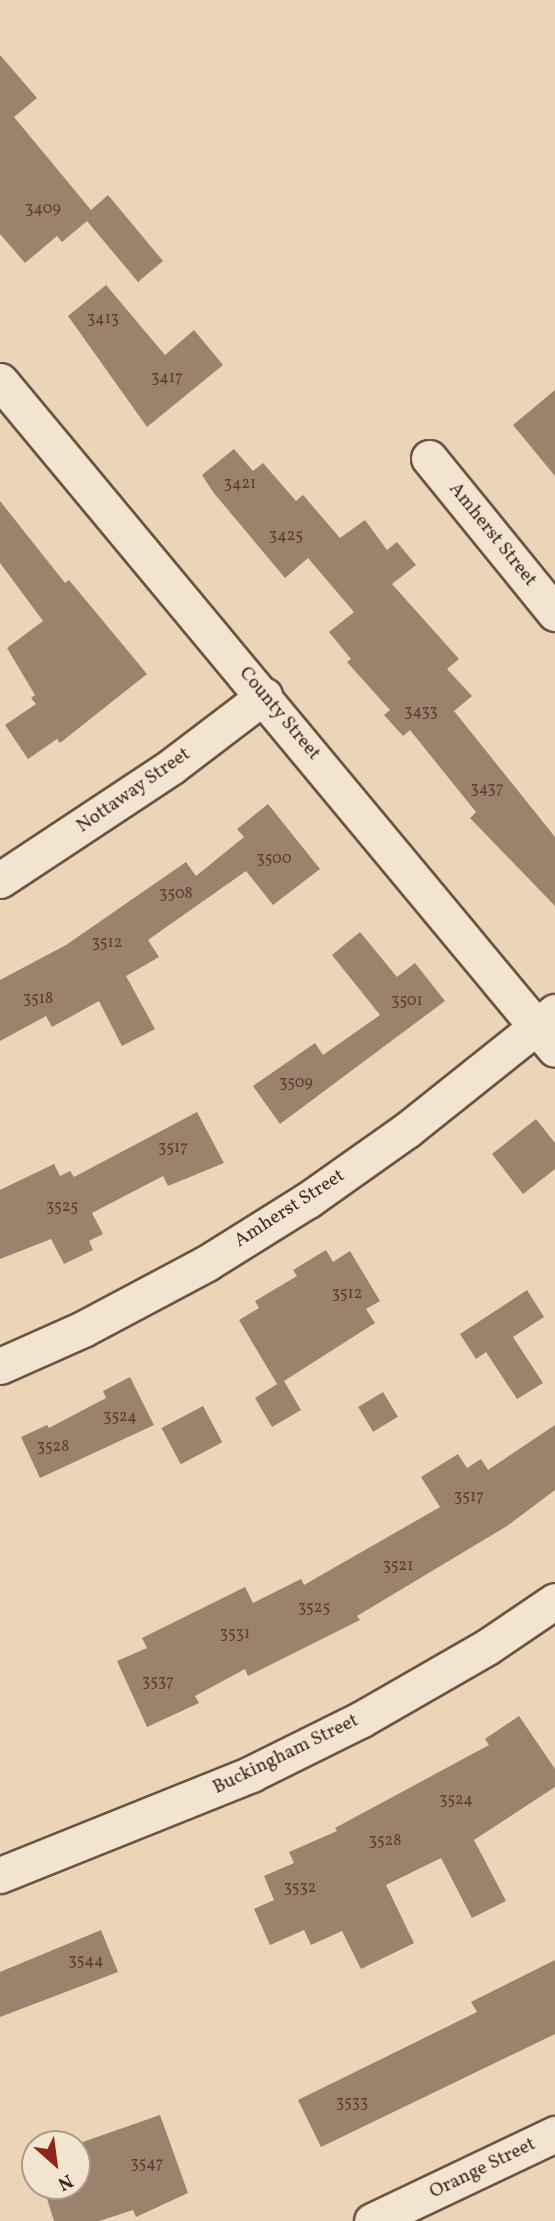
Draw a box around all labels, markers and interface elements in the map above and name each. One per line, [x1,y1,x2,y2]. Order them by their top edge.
house number: 3409 [25,199,61,219]
house number: 3413 [87,309,119,329]
house number: 3417 [151,368,183,388]
house number: 3421 [224,474,256,494]
street label: Amherst Street [443,479,541,591]
house number: 3425 [269,526,303,546]
street label: County Street [233,663,325,765]
house number: 3433 [404,702,438,722]
street label: Nottaway Street [73,743,195,839]
house number: 3437 [470,779,504,799]
house number: 3500 [256,849,292,869]
house number: 3508 [159,884,193,904]
house number: 3512 [92,933,122,953]
house number: 3518 [23,989,53,1009]
house number: 3501 [391,991,423,1011]
house number: 3509 [279,1073,313,1093]
house number: 3517 [158,1138,188,1158]
street label: Amherst Street [231,1165,349,1253]
house number: 3525 [46,1197,78,1217]
house number: 3512 [332,1284,362,1304]
house number: 3524 [103,1407,137,1427]
house number: 3528 [37,1437,69,1457]
house number: 3517 [454,1487,484,1507]
house number: 3521 [383,1556,413,1576]
house number: 3525 [298,1598,330,1618]
house number: 3531 [220,1624,250,1644]
house number: 3537 [142,1672,174,1692]
street label: Buckingham Street [210,1710,362,1800]
house number: 3524 [439,1790,473,1810]
house number: 3528 [369,1831,401,1851]
house number: 3532 [284,1878,316,1898]
house number: 3544 [68,1951,104,1971]
house number: 3533 [336,2093,368,2113]
north arrow [21,2130,91,2200]
street label: Orange Street [426,2134,540,2204]
house number: 3547 [130,2154,164,2174]
text: N [53,2167,77,2196]

